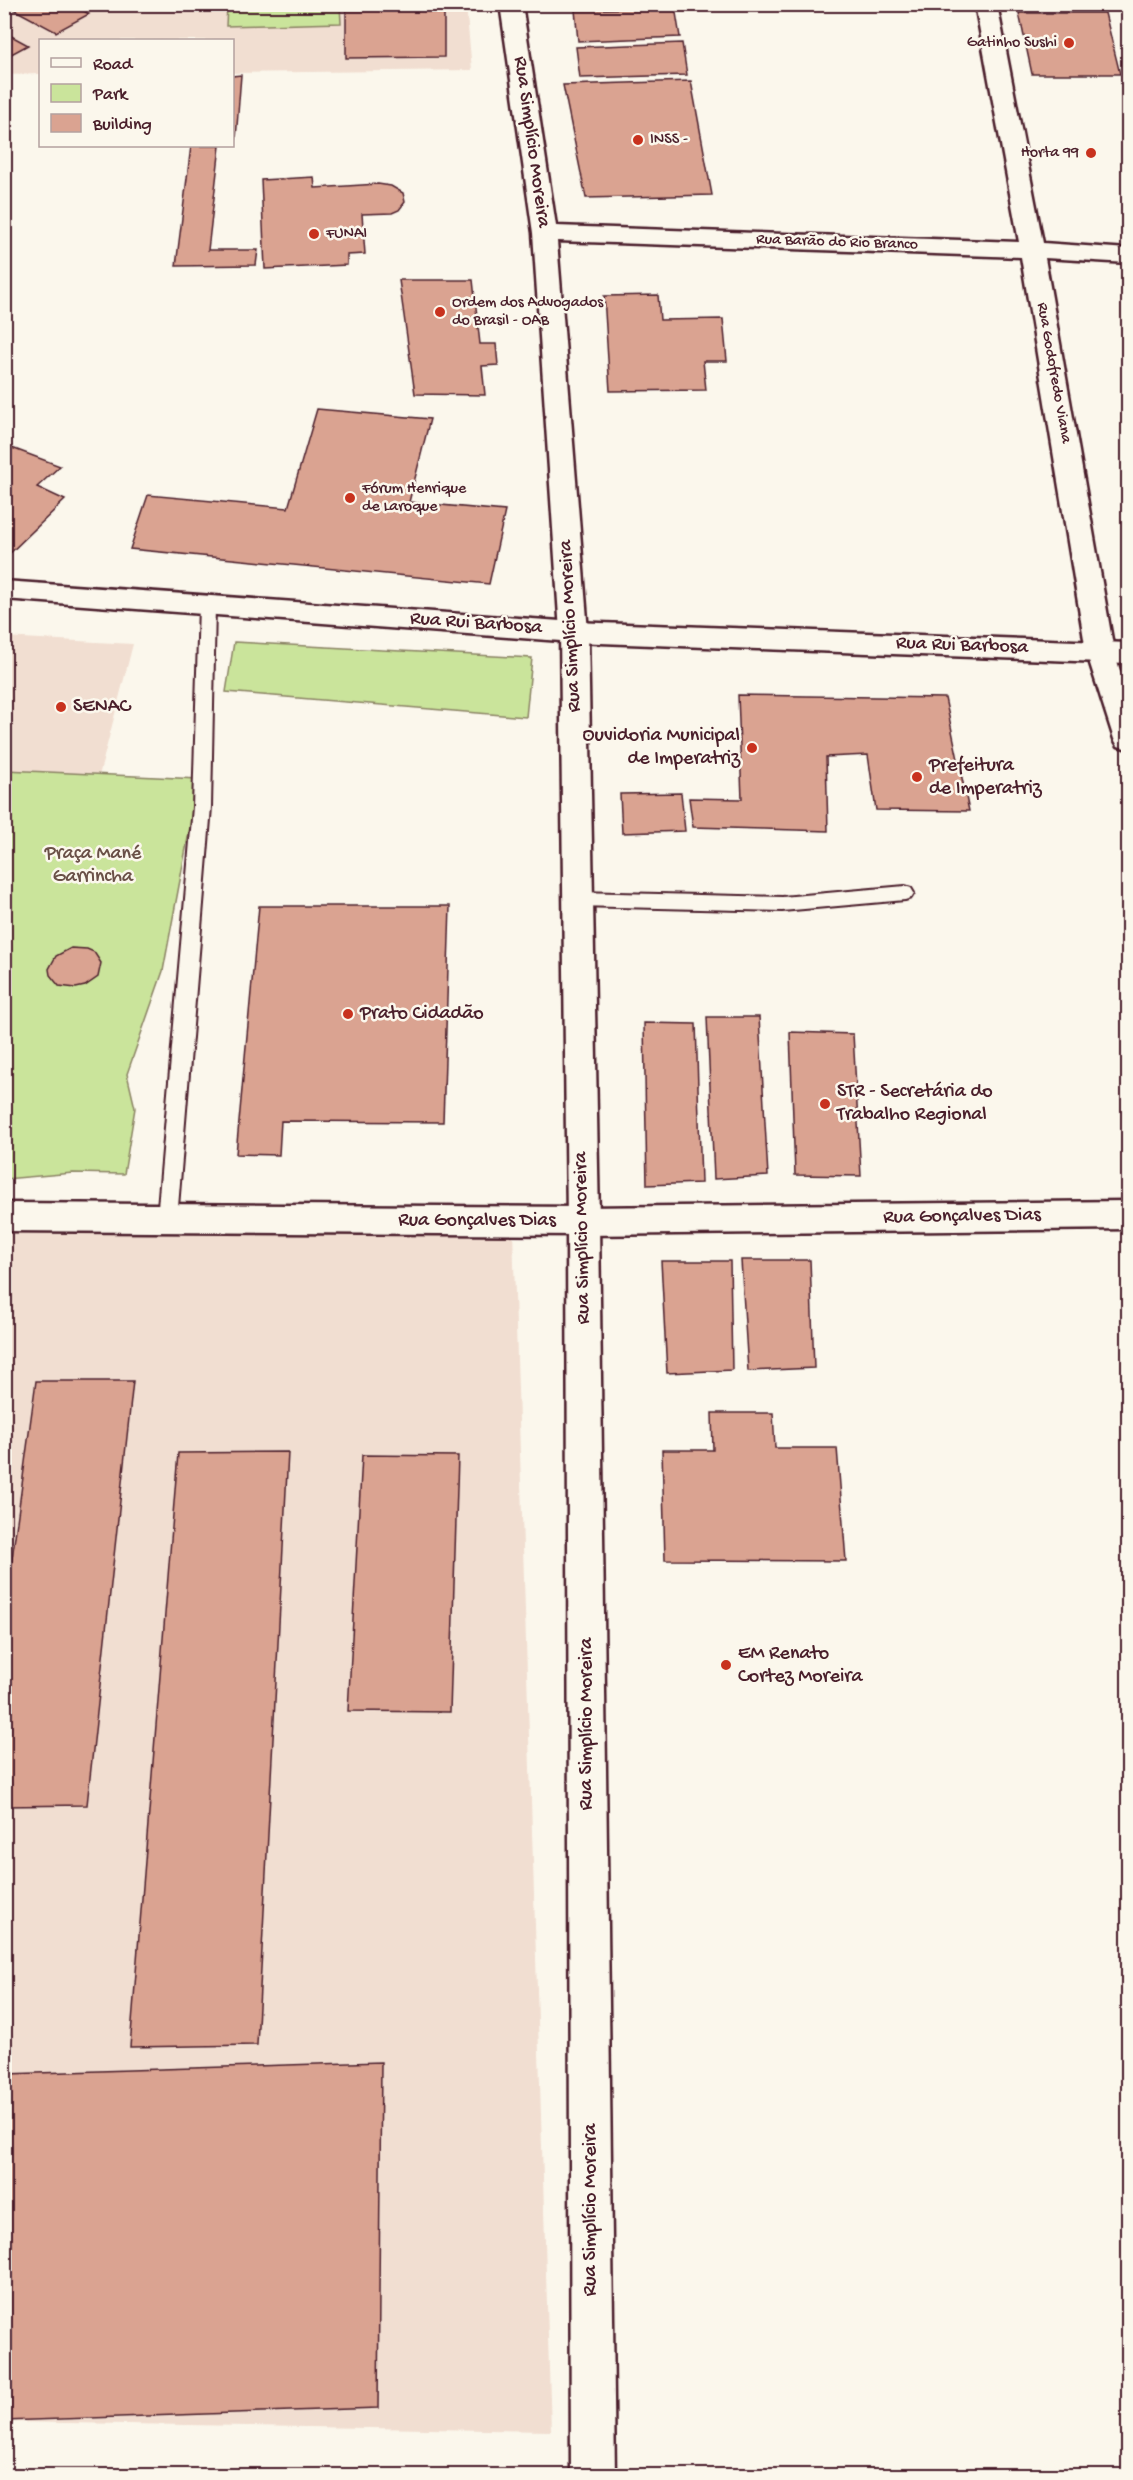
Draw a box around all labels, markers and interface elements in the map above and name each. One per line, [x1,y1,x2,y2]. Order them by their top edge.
place label: Gatinho Sushi [967,34,1057,53]
marker: Gatinho Sushi [1062,36,1076,50]
legend [39,39,234,147]
text: Road [93,55,134,76]
street label: Rua Simplício Moreira [508,55,555,230]
text: Park [92,85,129,106]
text: Building [92,115,152,136]
place label: INSS - [650,131,688,150]
marker: INSS - [631,133,645,147]
place label: Horta 99 [1021,144,1079,163]
marker: Horta 99 [1084,146,1098,160]
place label: FUNAI [325,225,367,244]
marker: FUNAI [307,227,321,241]
street label: Rua Barão do Rio Branco [756,231,918,255]
place label: Ordem dos Advogados do Brasil - OAB [452,294,604,331]
street label: Rua Godofredo Viana [1031,301,1075,446]
marker: Ordem dos Advogados do Brasil - OAB [433,305,447,319]
place label: Fórum Henrique de Laroque [361,480,467,517]
marker: Fórum Henrique de Laroque [343,491,357,505]
street label: Rua Simplício Moreira [555,538,587,713]
street label: Rua Rui Barbosa [409,608,544,640]
street label: Rua Rui Barbosa [895,632,1029,660]
place label: SENAC [73,696,132,719]
marker: SENAC [54,700,68,714]
place label: Ouvidoria Municipal de Imperatriz [582,725,741,771]
marker: Ouvidoria Municipal de Imperatriz [745,741,759,755]
place label: Prefeitura de Imperatriz [928,755,1043,801]
marker: Prefeitura de Imperatriz [910,770,924,784]
park label: Praça Mané Garrincha [44,843,142,889]
place label: Prato Cidadão [359,1003,484,1026]
marker: Prato Cidadão [341,1007,355,1021]
place label: STR - Secretária do Trabalho Regional [836,1081,993,1127]
marker: STR - Secretária do Trabalho Regional [818,1097,832,1111]
street label: Rua Simplício Moreira [570,1151,596,1324]
street label: Rua Gonçalves Dias [883,1204,1042,1230]
street label: Rua Gonçalves Dias [398,1210,556,1233]
street label: Rua Simplício Moreira [576,1637,599,1810]
place label: EM Renato Cortez Moreira [738,1643,863,1689]
marker: EM Renato Cortez Moreira [719,1658,733,1672]
street label: Rua Simplício Moreira [580,2123,603,2296]

